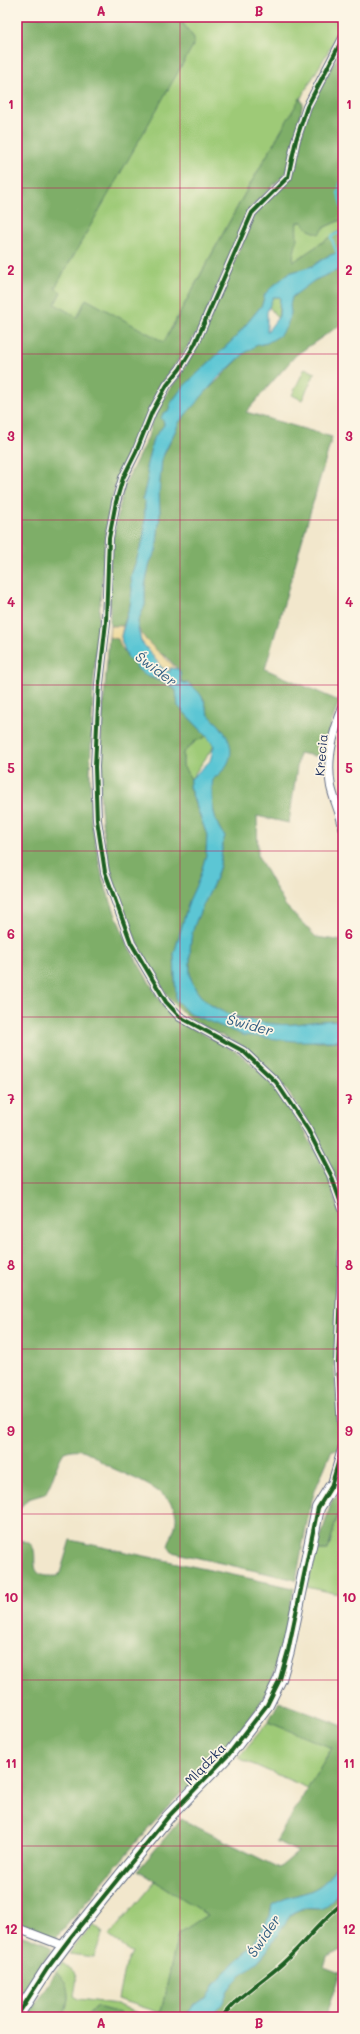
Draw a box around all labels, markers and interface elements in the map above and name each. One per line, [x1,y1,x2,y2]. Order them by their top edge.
text: A [96,2,106,19]
text: B [255,2,264,19]
text: 1 [8,95,14,112]
text: 1 [346,95,352,112]
text: 2 [7,261,15,278]
text: 2 [345,261,353,278]
text: 3 [7,427,15,444]
text: 3 [345,427,353,444]
text: 4 [7,593,15,610]
text: 4 [345,593,353,610]
water label: Świder [132,647,181,691]
street label: Krecia [310,733,331,777]
text: 5 [7,759,15,776]
text: 5 [345,759,353,776]
text: 6 [7,925,15,942]
text: 6 [345,925,353,942]
water label: Świder [225,1009,276,1040]
text: 7 [7,1090,15,1107]
text: 7 [345,1090,353,1107]
text: 8 [7,1256,15,1273]
text: 8 [345,1256,353,1273]
text: 9 [7,1422,15,1439]
text: 9 [345,1422,353,1439]
text: 10 [4,1588,18,1605]
text: 10 [342,1588,356,1605]
street label: Mlądzka [180,1739,229,1788]
text: 11 [5,1754,17,1771]
text: 11 [343,1754,355,1771]
water label: Świder [242,1911,285,1961]
text: 12 [4,1920,18,1937]
text: 12 [342,1920,356,1937]
text: A [96,2014,106,2031]
text: B [255,2014,264,2031]

